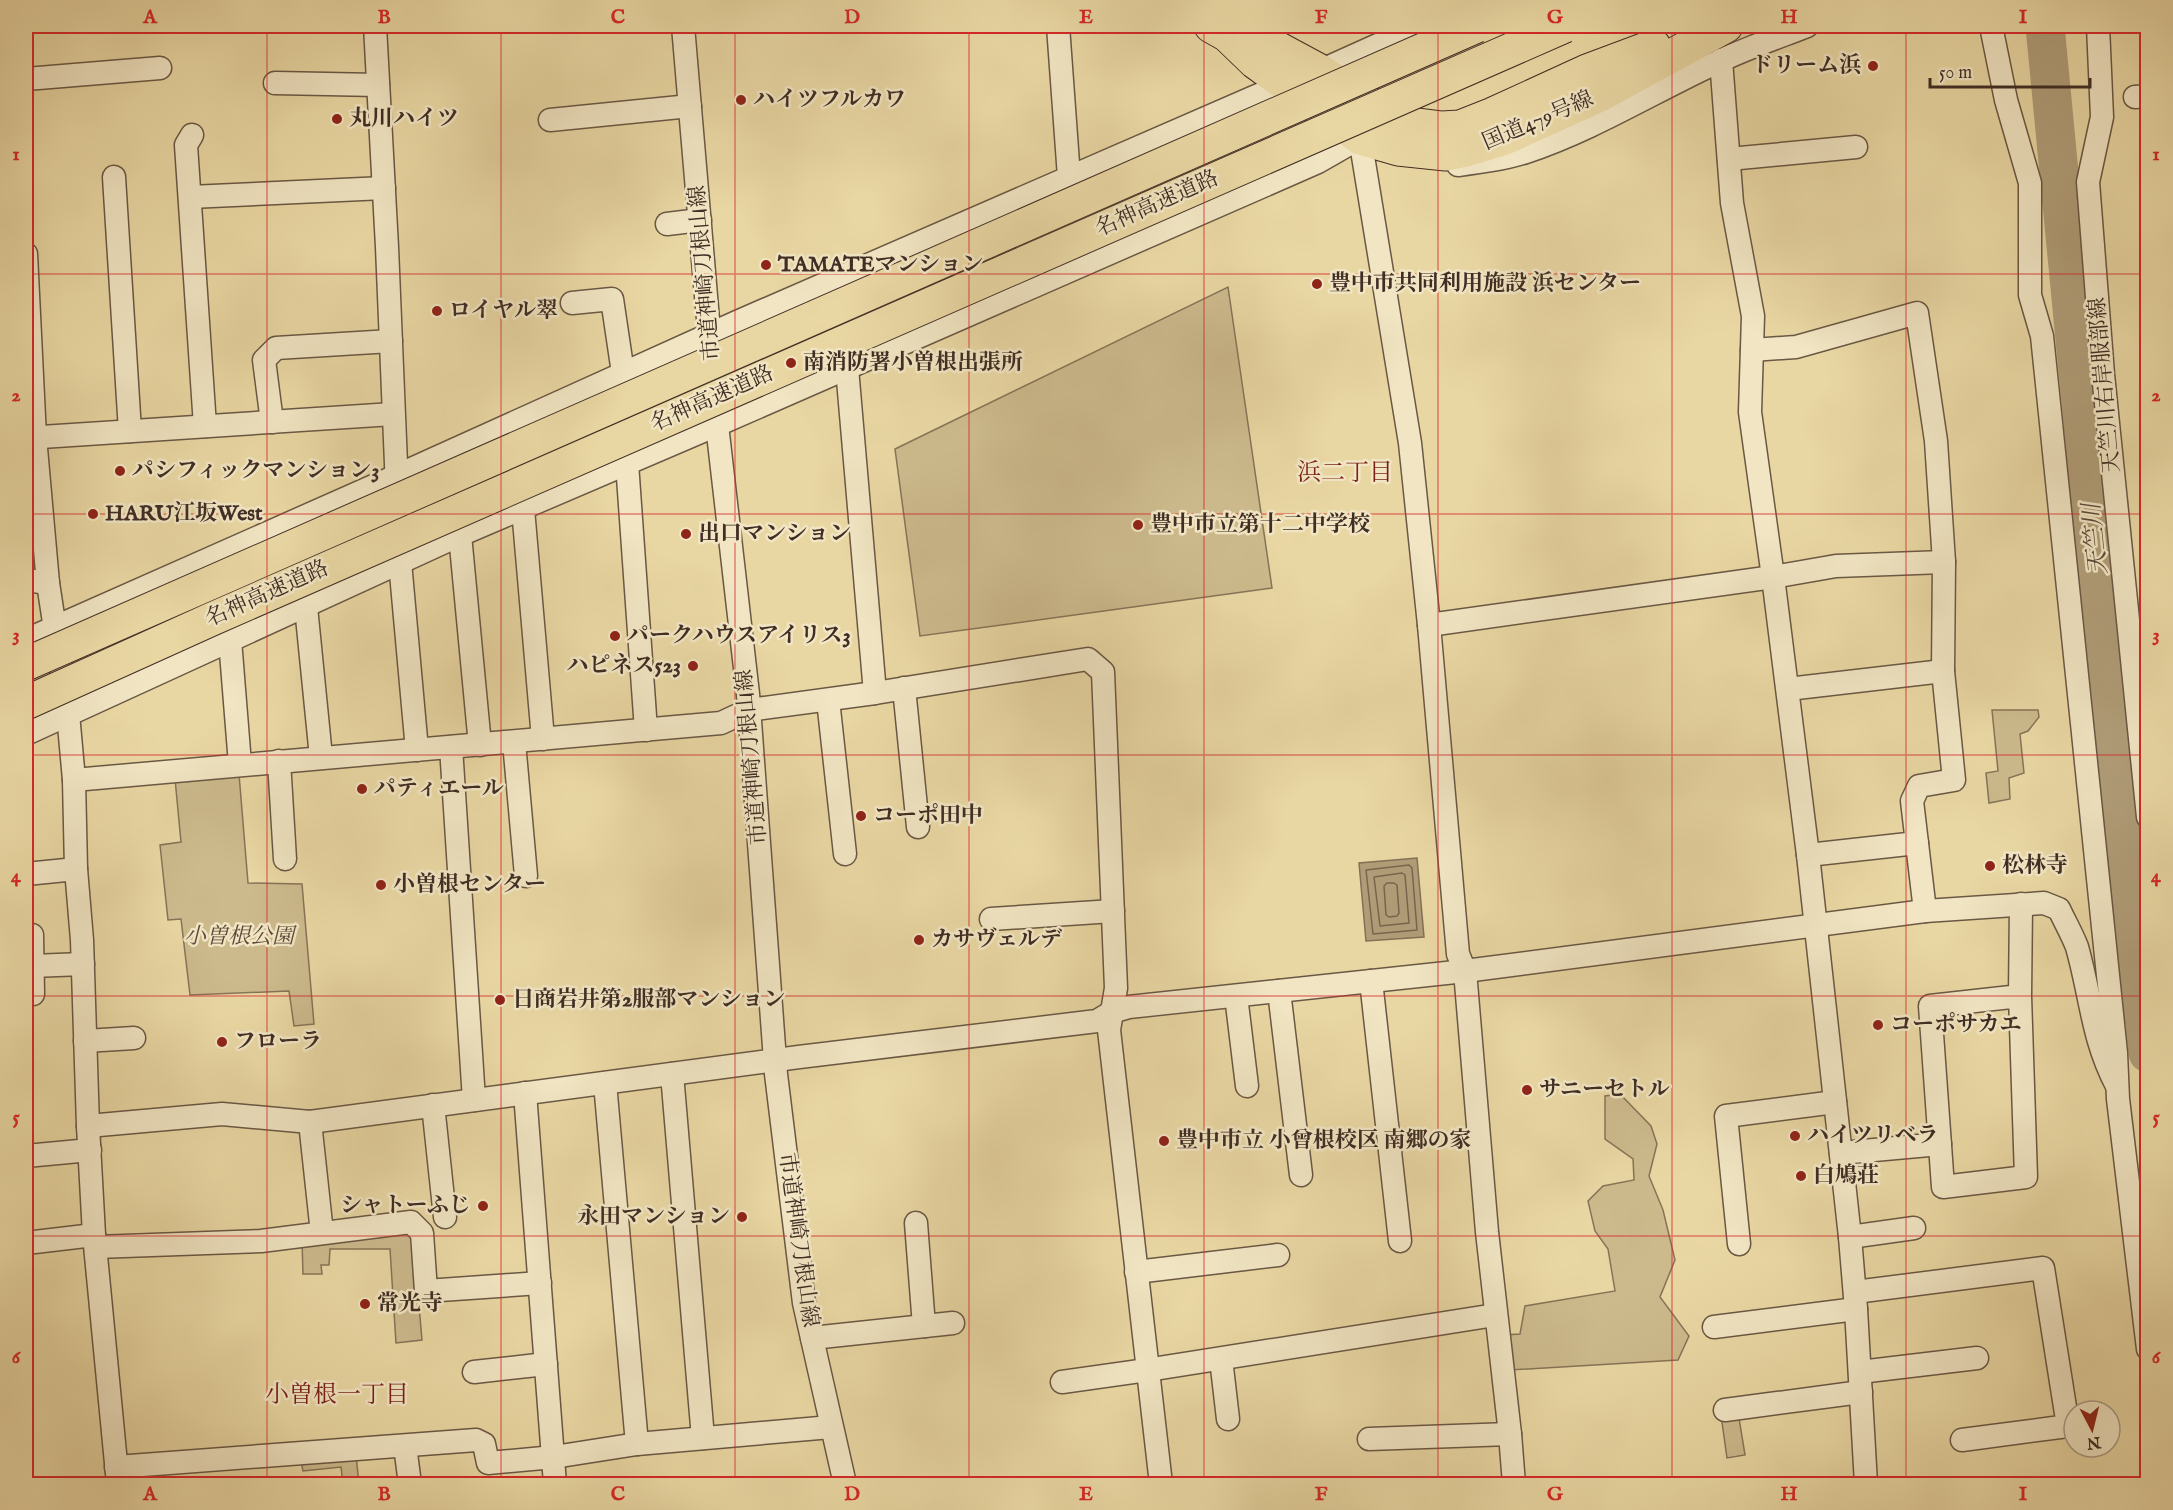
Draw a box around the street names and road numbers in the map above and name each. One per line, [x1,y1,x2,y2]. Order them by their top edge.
street label: 国道479号線 [1478,85,1598,157]
street label: 名神高速道路 [1091,164,1223,244]
street label: 市道神崎刀根山線 [683,184,727,362]
street label: 天竺川右岸服部線 [2083,296,2127,474]
street label: 名神高速道路 [646,359,778,439]
street label: 名神高速道路 [201,554,333,634]
street label: 市道神崎刀根山線 [730,668,774,846]
street label: 市道神崎刀根山線 [772,1151,824,1329]

